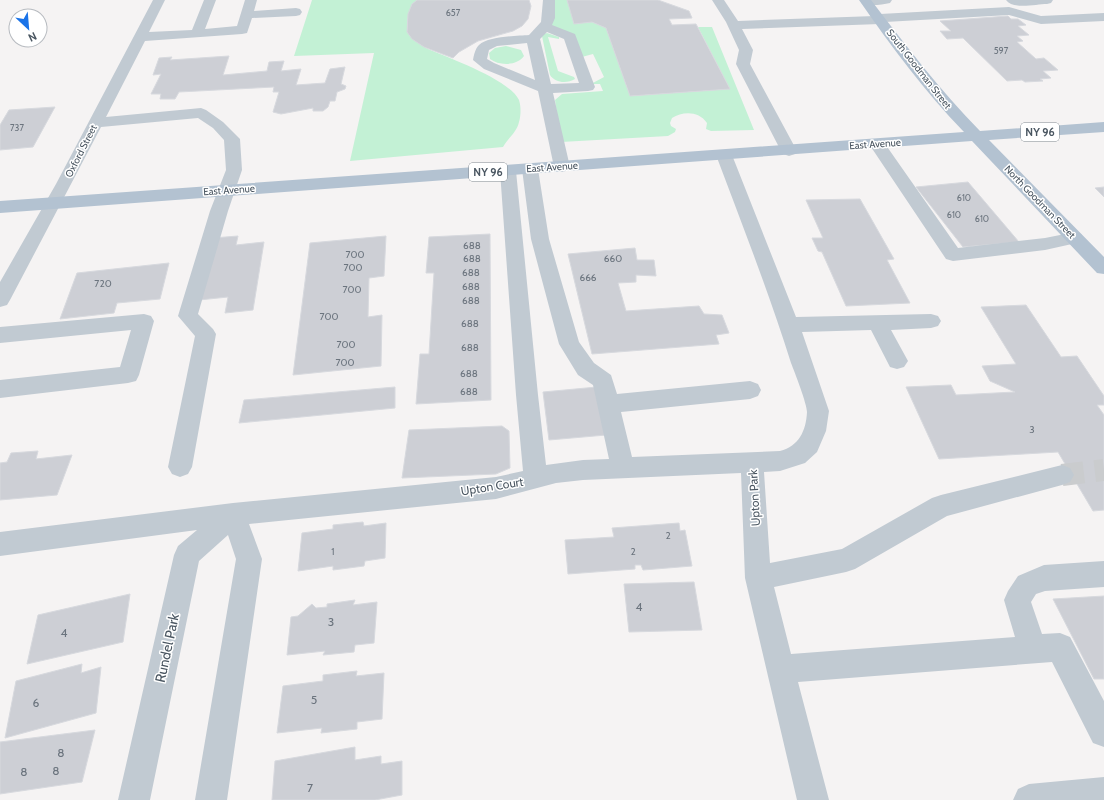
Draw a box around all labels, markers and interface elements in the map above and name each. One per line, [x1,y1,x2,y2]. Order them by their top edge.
house number: 657 [446,7,461,18]
north arrow [8,8,48,48]
street label: South Goodman Street [884,26,955,112]
text: N [26,29,39,45]
house number: 597 [994,45,1009,56]
house number: 737 [10,122,24,133]
street label: Oxford Street [62,122,100,180]
road number: NY 96 [1021,123,1059,141]
street label: East Avenue [849,136,901,152]
street label: East Avenue [526,159,578,175]
road number: NY 96 [469,163,507,181]
street label: North Goodman Street [1002,163,1079,242]
street label: East Avenue [203,182,255,198]
house number: 610 [957,192,971,203]
house number: 610 [947,209,961,220]
house number: 610 [975,213,989,224]
house number: 688 [463,239,481,252]
house number: 700 [346,248,364,261]
house number: 688 [463,252,481,265]
house number: 660 [604,252,622,265]
house number: 700 [344,261,362,274]
house number: 688 [462,266,480,279]
house number: 666 [579,271,597,284]
house number: 720 [94,277,112,290]
house number: 688 [462,280,480,293]
house number: 700 [343,283,361,296]
house number: 688 [462,294,480,307]
house number: 700 [320,310,338,323]
house number: 688 [461,317,479,330]
house number: 700 [337,338,355,351]
house number: 688 [461,341,479,354]
house number: 700 [336,356,354,369]
house number: 688 [460,367,478,380]
house number: 688 [460,385,478,398]
house number: 3 [1029,423,1035,436]
street label: Upton Park [745,469,763,527]
street label: Upton Court [460,474,524,498]
house number: 2 [665,529,671,542]
house number: 1 [331,545,335,558]
house number: 2 [630,545,636,558]
house number: 4 [636,599,643,614]
street label: Rundel Park [151,611,183,684]
house number: 3 [328,614,334,629]
house number: 4 [61,625,68,640]
house number: 5 [311,692,317,707]
house number: 6 [33,695,40,710]
house number: 8 [57,745,65,760]
house number: 8 [52,763,60,778]
house number: 8 [20,764,28,779]
house number: 7 [307,780,313,795]

